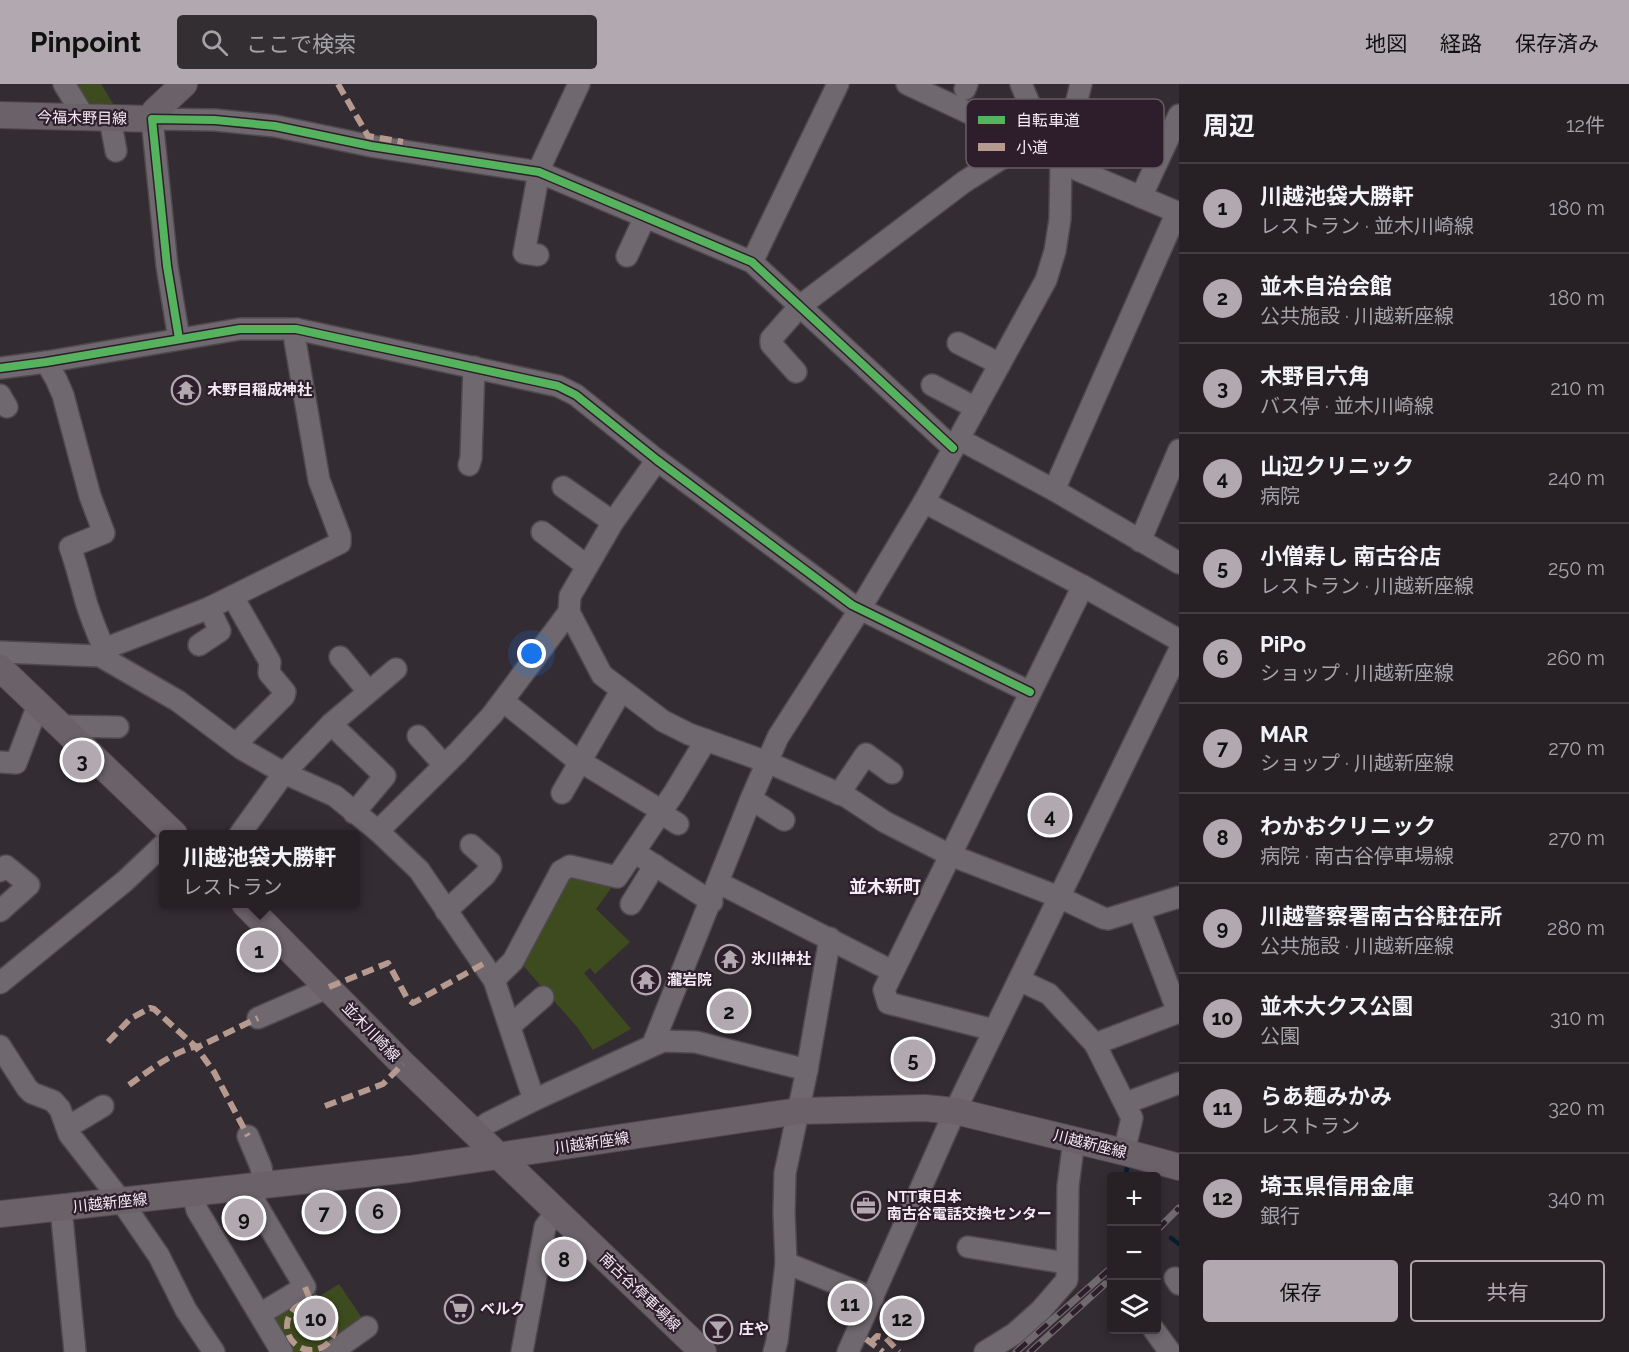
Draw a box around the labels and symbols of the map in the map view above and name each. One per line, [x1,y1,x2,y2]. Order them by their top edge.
legend [966,99,1164,168]
street label: 今福木野目線 [37,108,127,128]
text: 自転車道 [1016,111,1080,130]
text: 小道 [1016,138,1048,157]
temple icon: 木野目稲成神社 [170,374,202,406]
place label: 木野目稲成神社 [207,381,312,399]
your location [517,639,546,668]
pin: 3 [62,738,101,782]
pin: 4 [1030,792,1070,838]
district label: 並木新町 [849,876,921,897]
pin: 1 [240,928,278,972]
temple icon: 氷川神社 [714,943,746,975]
place label: 氷川神社 [751,950,811,968]
temple icon: 瀧岩院 [630,964,662,996]
place label: 瀧岩院 [667,971,712,989]
pin: 2 [710,988,748,1034]
street label: 並木川崎線 [338,999,404,1065]
pin: 5 [894,1036,932,1082]
street label: 川越新座線 [1051,1126,1129,1162]
street label: 川越新座線 [554,1129,630,1157]
pin: 6 [358,1188,398,1234]
place label: NTT東日本 南古谷電話交換センター [887,1188,1052,1223]
street label: 川越新座線 [72,1190,148,1216]
pin: 7 [304,1190,344,1234]
office icon: NTT東日本 南古谷電話交換センター [850,1190,882,1222]
pin: 9 [224,1196,264,1240]
pin: 8 [544,1236,584,1282]
street label: 南古谷停車場線 [596,1249,684,1335]
pin: 11 [830,1280,870,1326]
supermarket icon: ベルク [443,1293,475,1325]
pin: 10 [296,1296,336,1340]
pin: 12 [882,1296,922,1340]
place label: ベルク [480,1300,525,1318]
bar icon: 庄や [702,1313,734,1345]
place label: 庄や [739,1320,769,1338]

